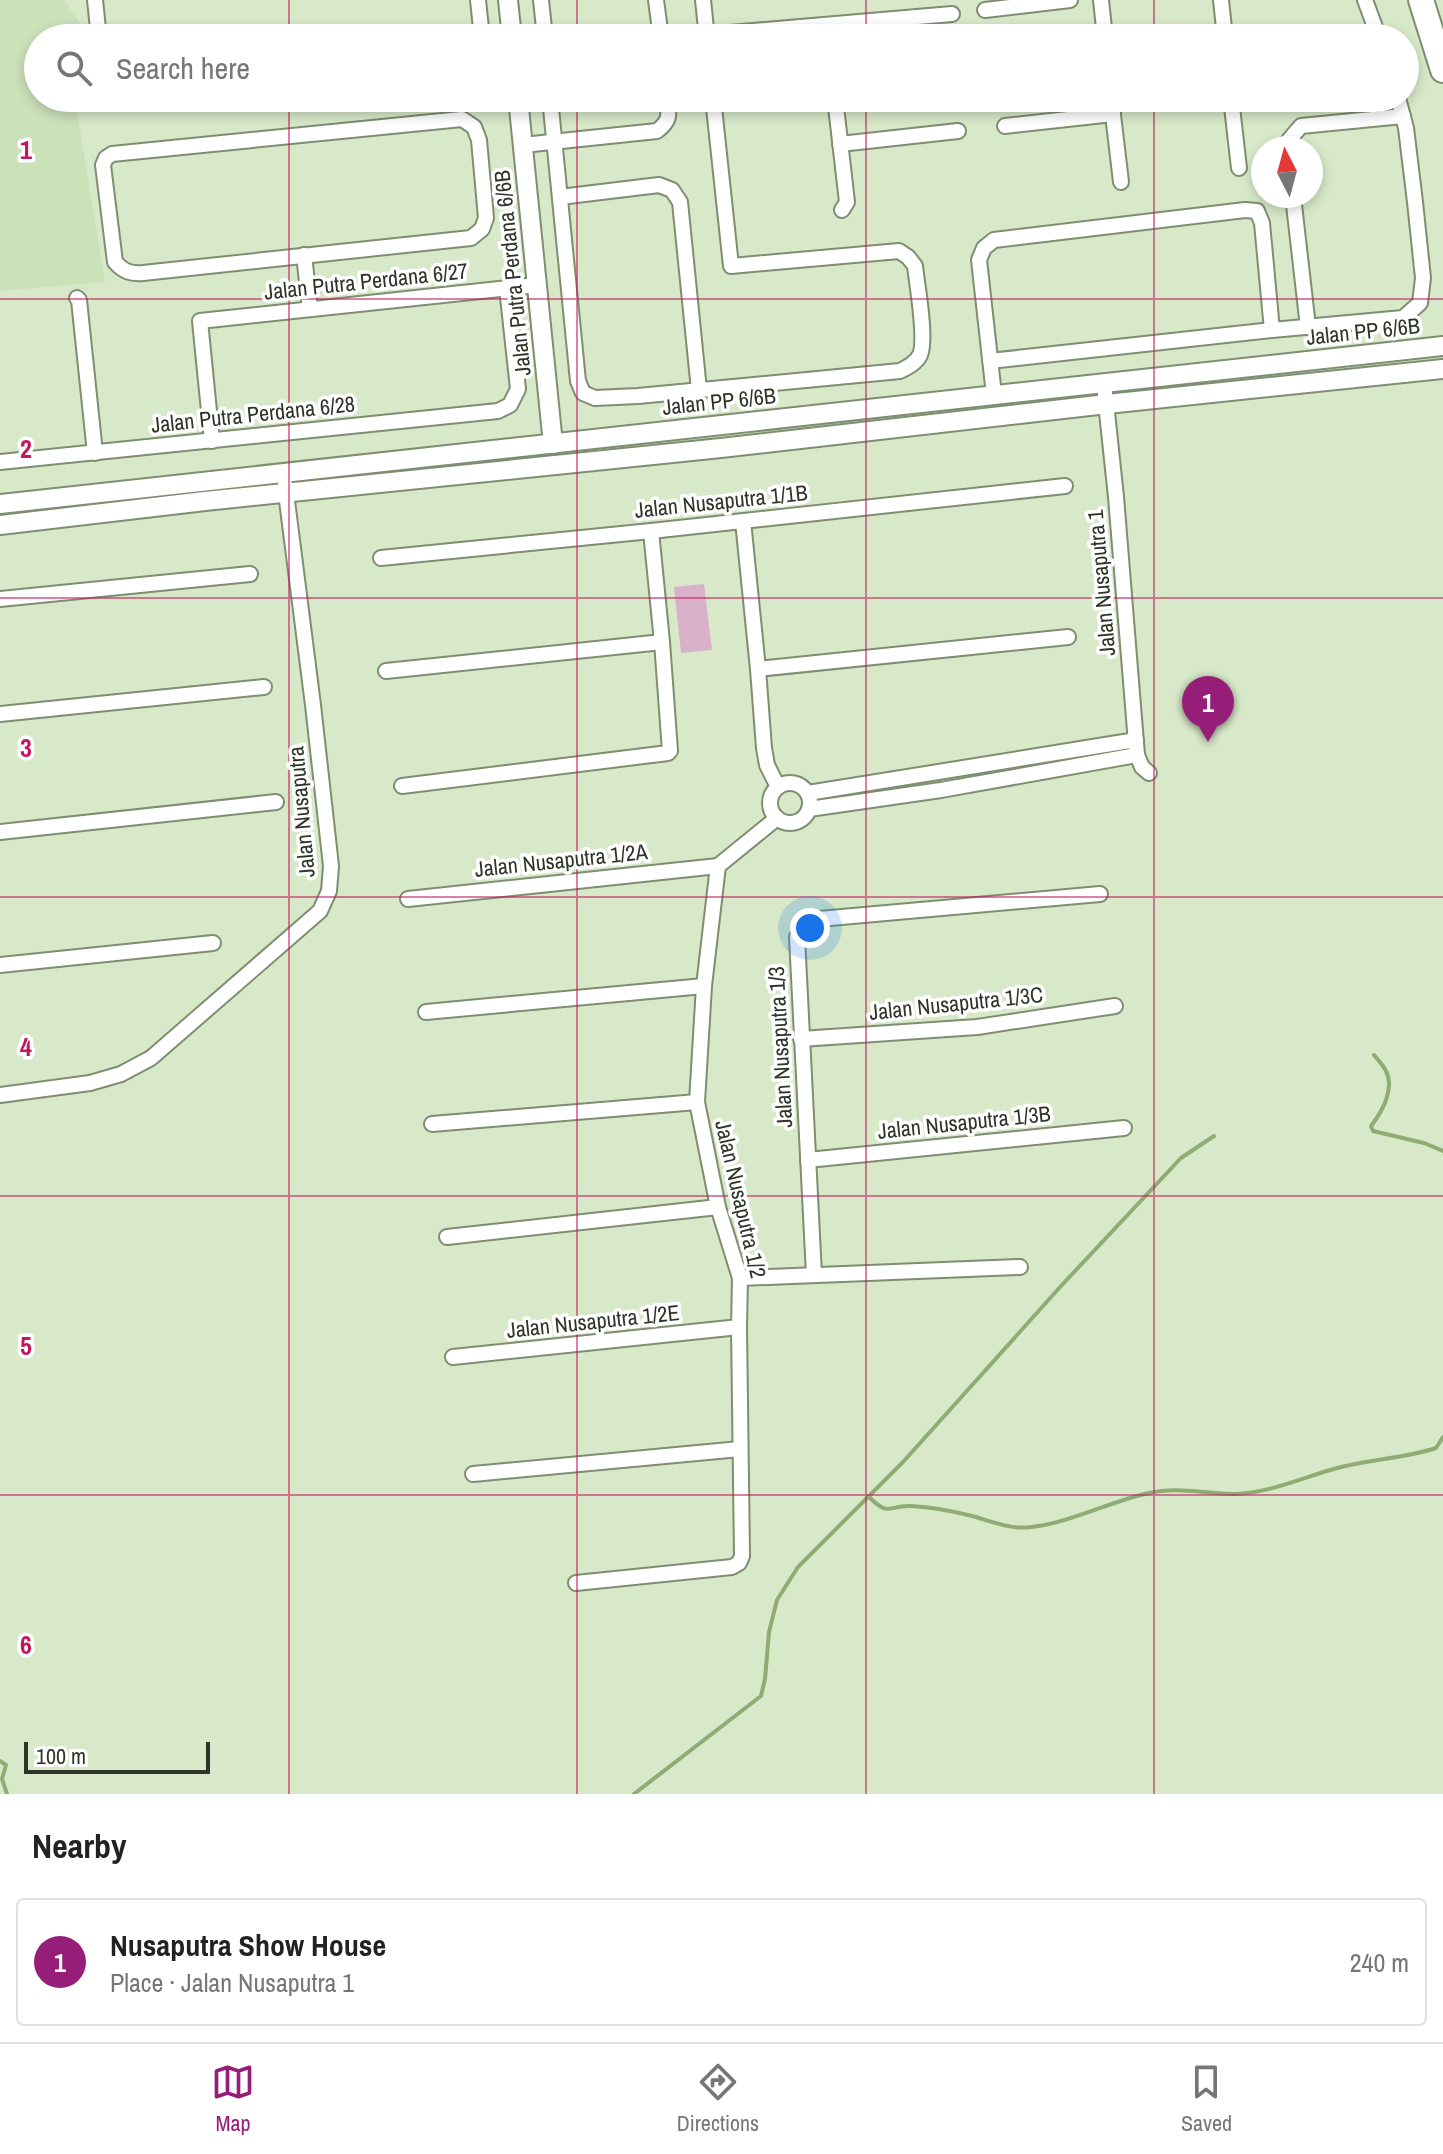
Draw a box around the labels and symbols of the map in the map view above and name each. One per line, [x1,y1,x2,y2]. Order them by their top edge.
text: 1 [20,132,32,167]
north arrow [1251,136,1323,208]
street label: Jalan Putra Perdana 6/6B [486,169,538,377]
street label: Jalan Putra Perdana 6/27 [263,255,469,307]
street label: Jalan PP 6/6B [1305,310,1421,352]
street label: Jalan PP 6/6B [661,380,777,422]
street label: Jalan Putra Perdana 6/28 [150,388,356,440]
text: 2 [20,431,32,466]
street label: Jalan Nusaputra 1/1B [633,477,809,525]
street label: Jalan Nusaputra 1 [1080,509,1122,657]
pin: 1 [1182,676,1234,742]
text: 3 [20,730,32,765]
street label: Jalan Nusaputra [280,745,322,879]
street label: Jalan Nusaputra 1/2A [473,836,650,884]
your location [790,908,830,948]
street label: Jalan Nusaputra 1/3 [761,966,799,1128]
street label: Jalan Nusaputra 1/3C [868,979,1044,1027]
text: 4 [20,1029,32,1064]
street label: Jalan Nusaputra 1/3B [876,1098,1052,1146]
street label: Jalan Nusaputra 1/2 [708,1117,774,1281]
street label: Jalan Nusaputra 1/2E [505,1297,681,1345]
text: 5 [20,1328,32,1363]
text: 6 [20,1627,32,1662]
scale bar [24,1738,210,1774]

